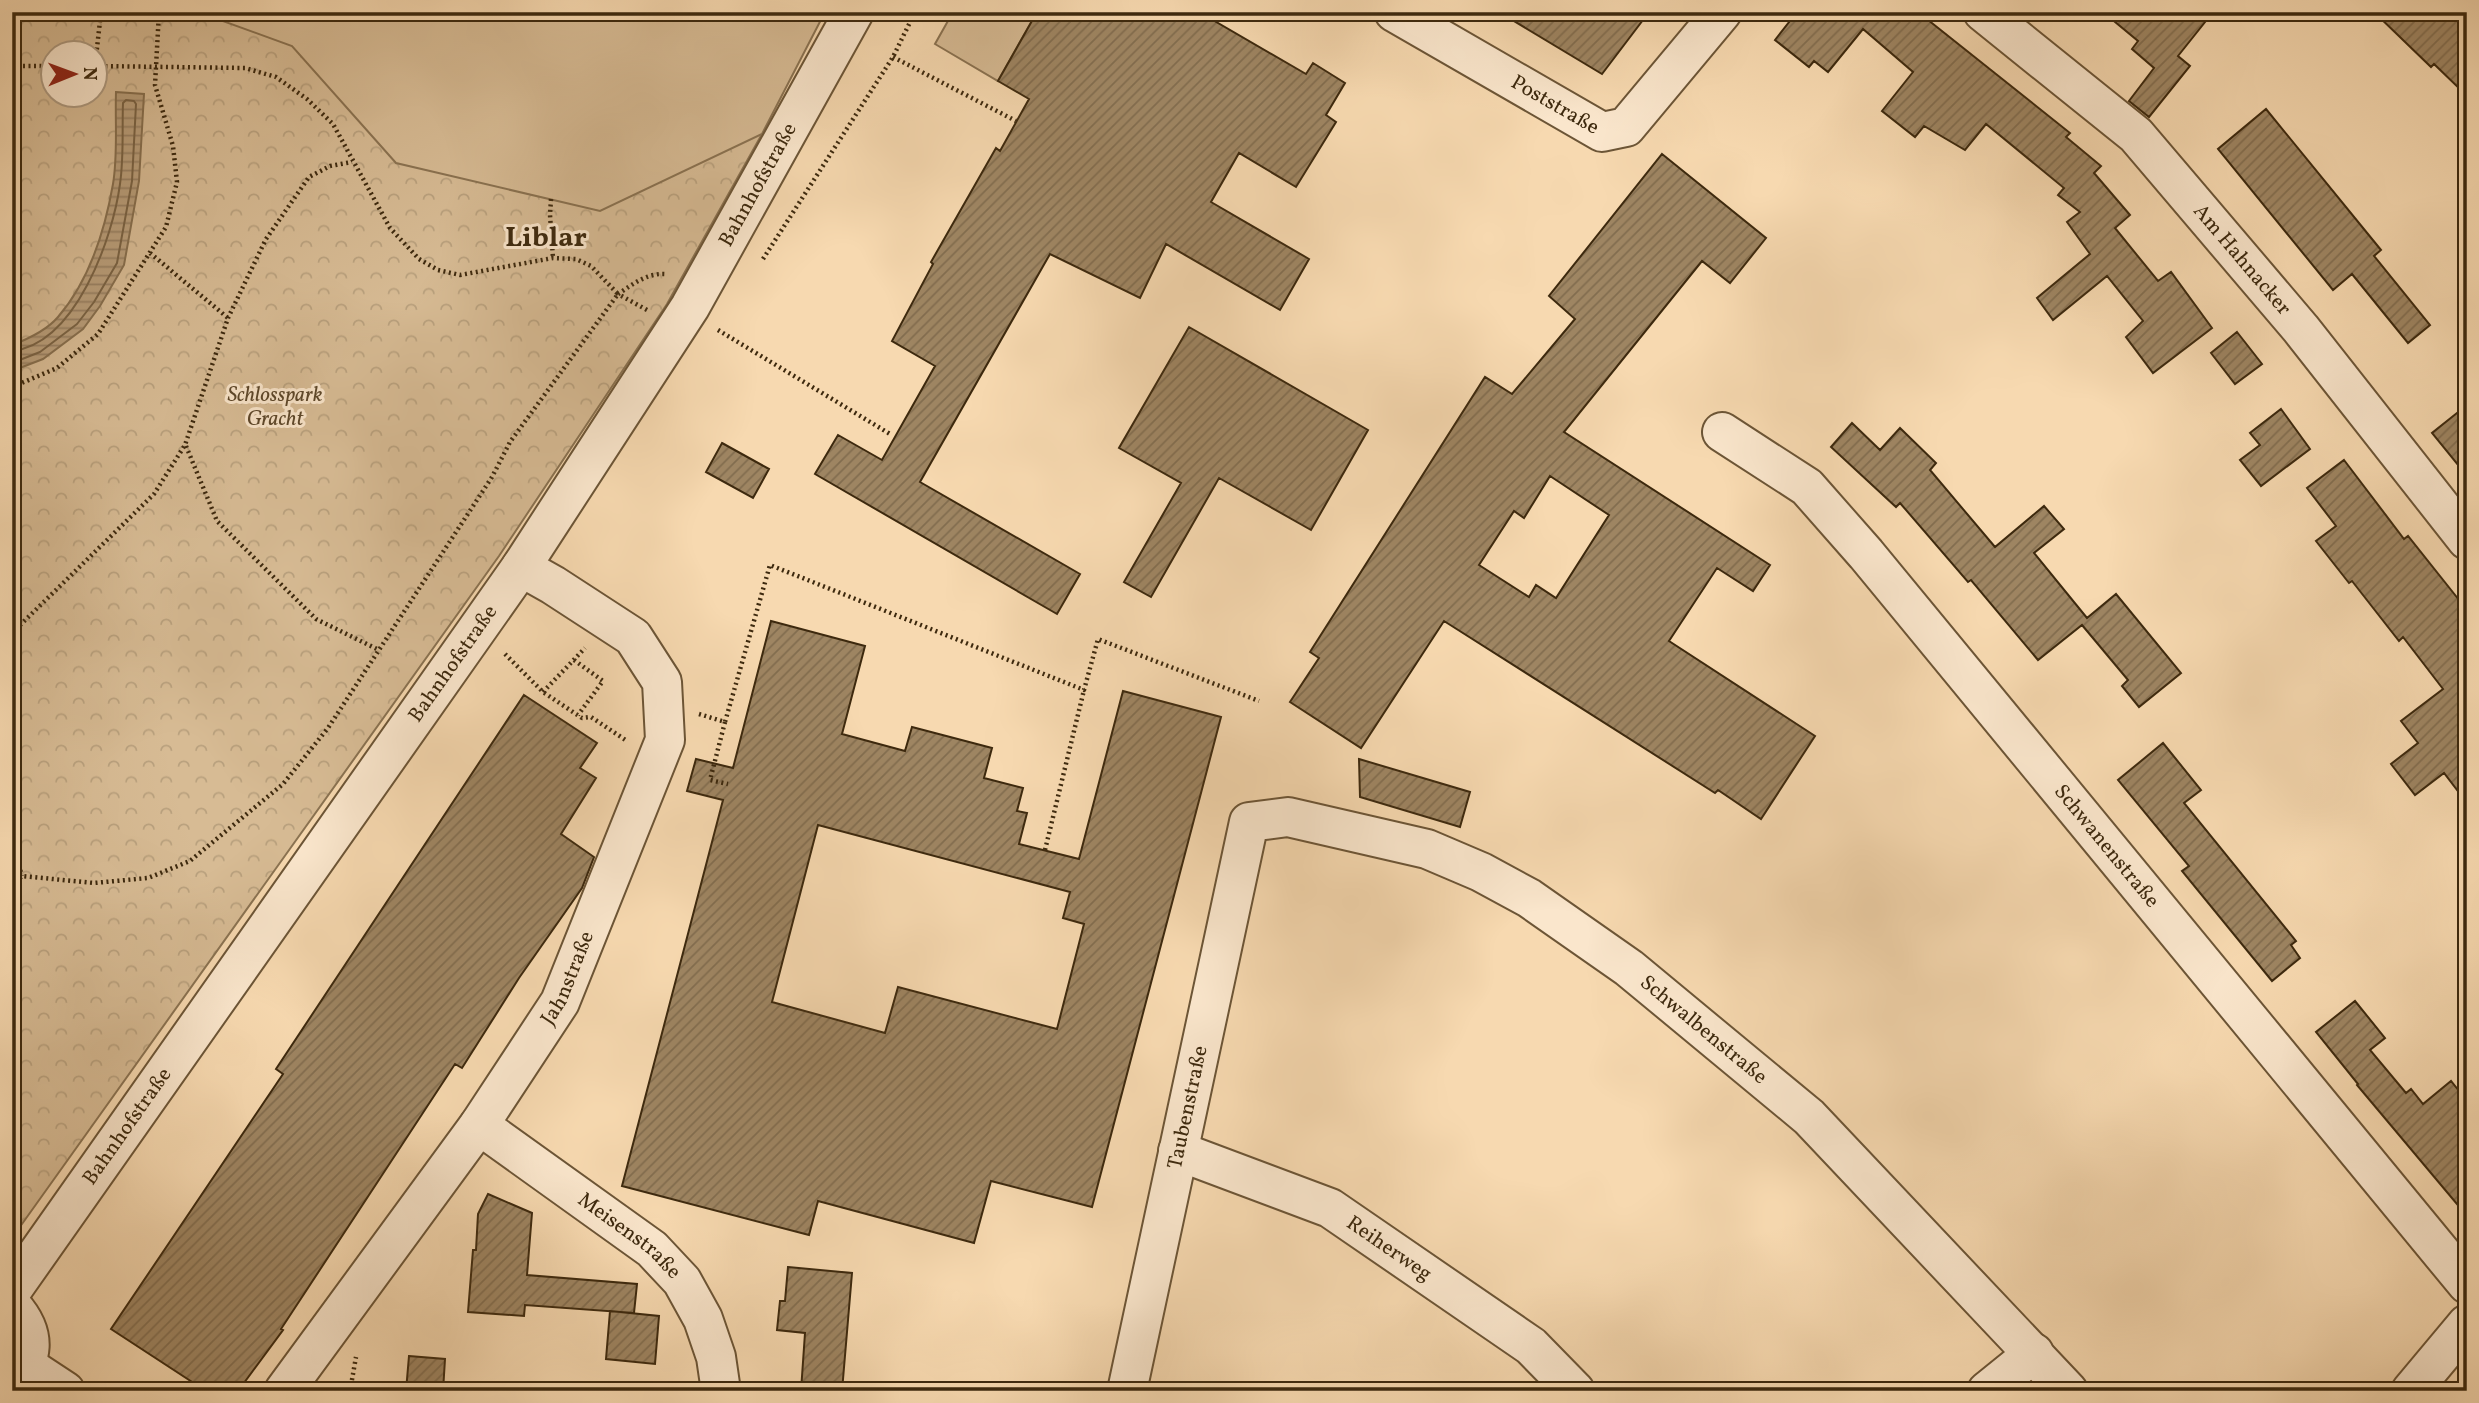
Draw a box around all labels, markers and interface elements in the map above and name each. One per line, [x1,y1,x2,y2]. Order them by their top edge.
north arrow [38,38,108,108]
text: N [76,67,102,81]
street label: Poststraße [1506,68,1605,142]
street label: Bahnhofstraße [712,118,804,252]
street label: Am Hahnacker [2186,198,2298,322]
district label: Liblar [505,219,587,258]
park label: Schlosspark Gracht [227,381,323,434]
street label: Bahnhofstraße [401,599,504,728]
street label: Schwanenstraße [2047,778,2166,914]
street label: Jahnstraße [534,927,601,1031]
street label: Schwalbenstraße [1634,968,1773,1091]
street label: Taubenstraße [1160,1043,1215,1172]
street label: Bahnhofstraße [76,1062,179,1191]
street label: Meisenstraße [572,1186,688,1286]
street label: Reiherweg [1340,1209,1438,1288]

